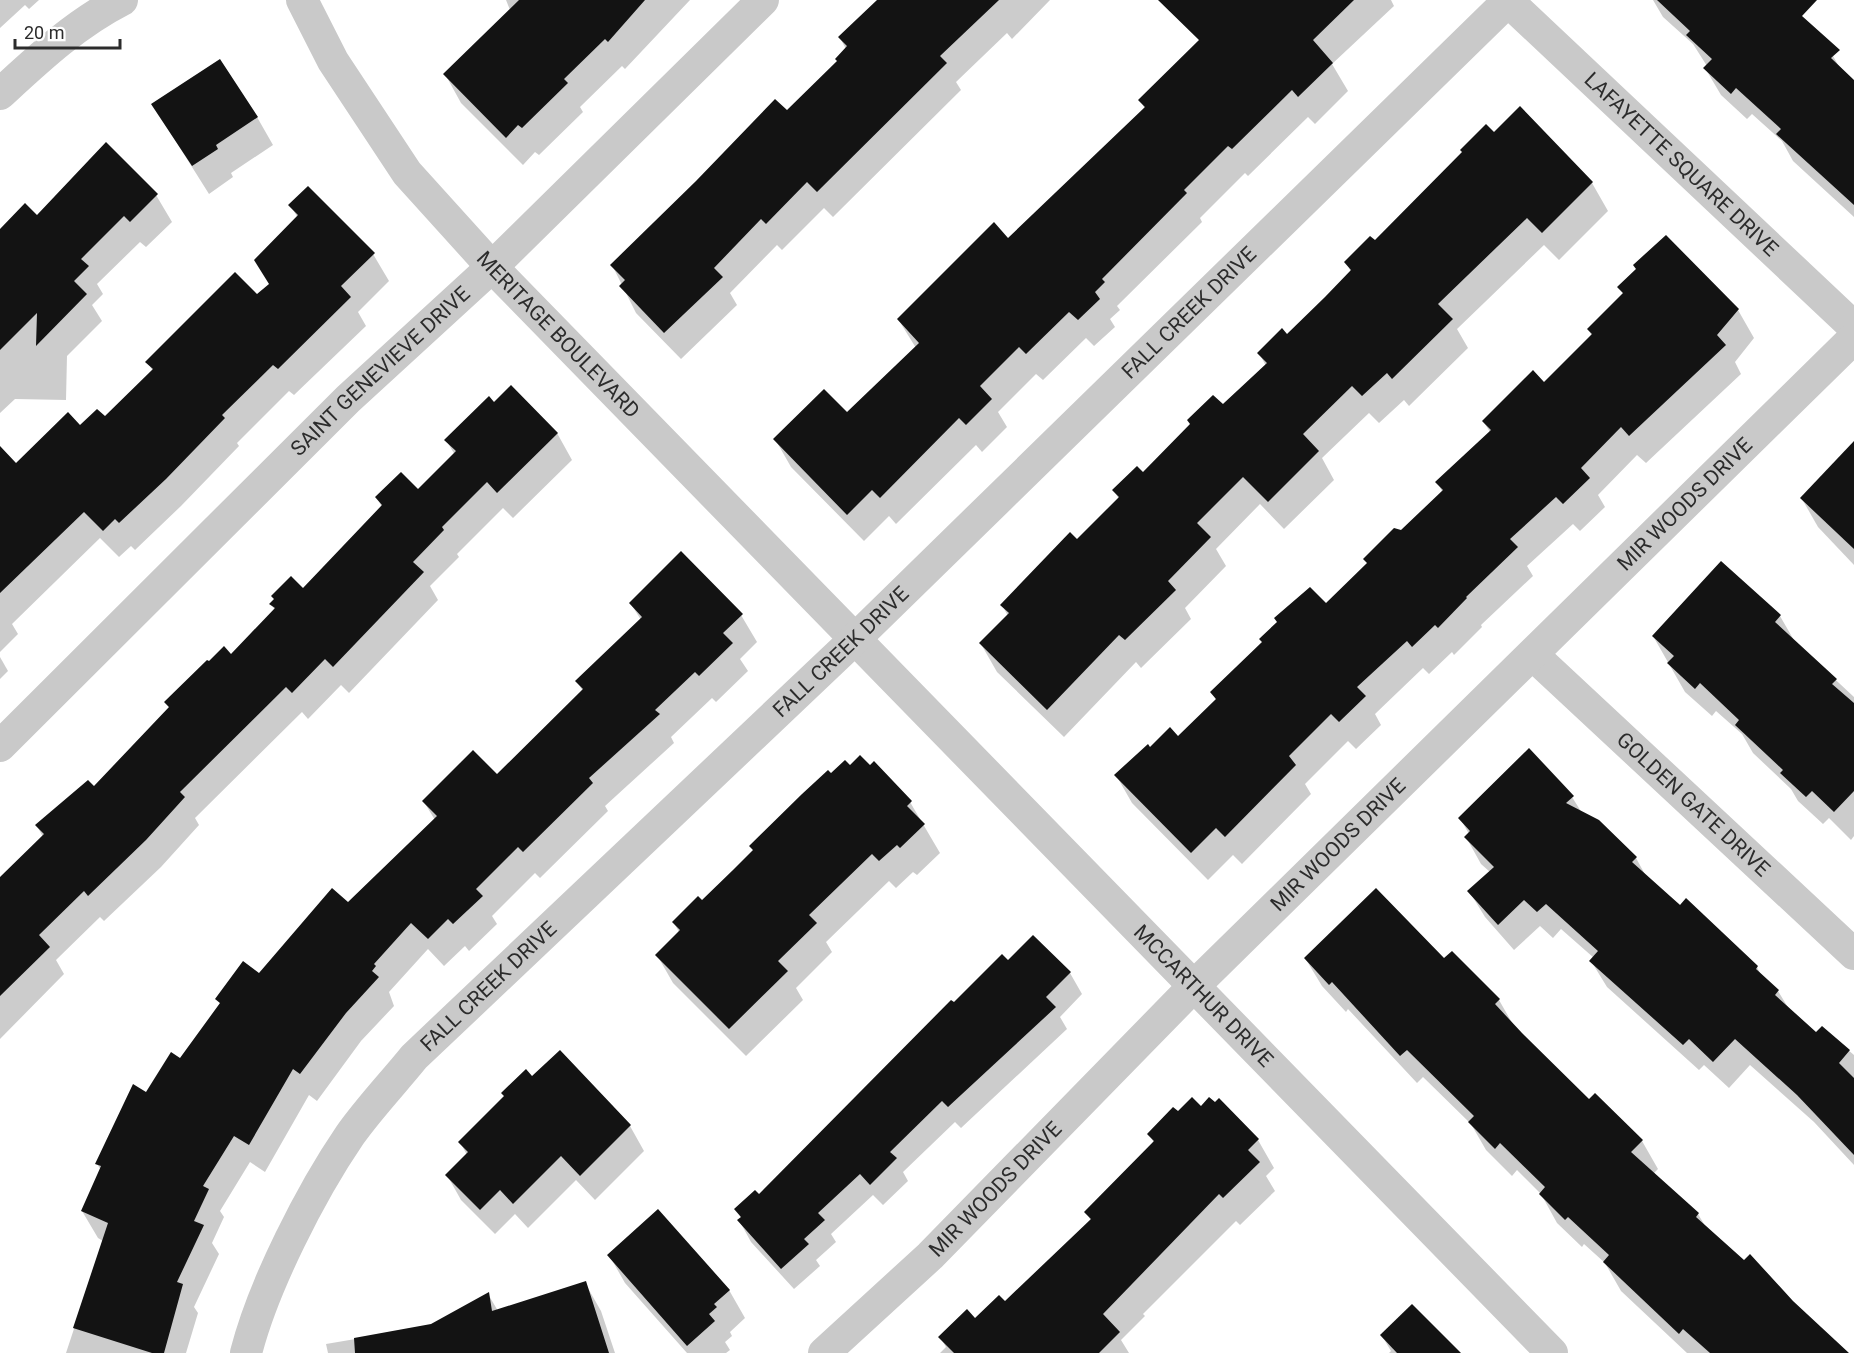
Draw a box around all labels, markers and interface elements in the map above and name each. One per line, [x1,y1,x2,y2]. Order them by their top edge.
scale bar [15,12,120,50]
text: 20 m [24,22,64,43]
street label: LAFAYETTE SQUARE DRIVE [1580,67,1783,261]
street label: FALL CREEK DRIVE [1117,242,1261,383]
street label: MERITAGE BOULEVARD [472,246,645,423]
street label: SAINT GENEVIEVE DRIVE [286,281,475,461]
street label: MIR WOODS DRIVE [1612,433,1757,575]
street label: FALL CREEK DRIVE [768,581,914,722]
street label: GOLDEN GATE DRIVE [1612,727,1775,881]
street label: MIR WOODS DRIVE [1266,773,1410,916]
street label: FALL CREEK DRIVE [416,916,561,1056]
street label: MCCARTHUR DRIVE [1129,920,1278,1072]
street label: MIR WOODS DRIVE [924,1117,1066,1262]

